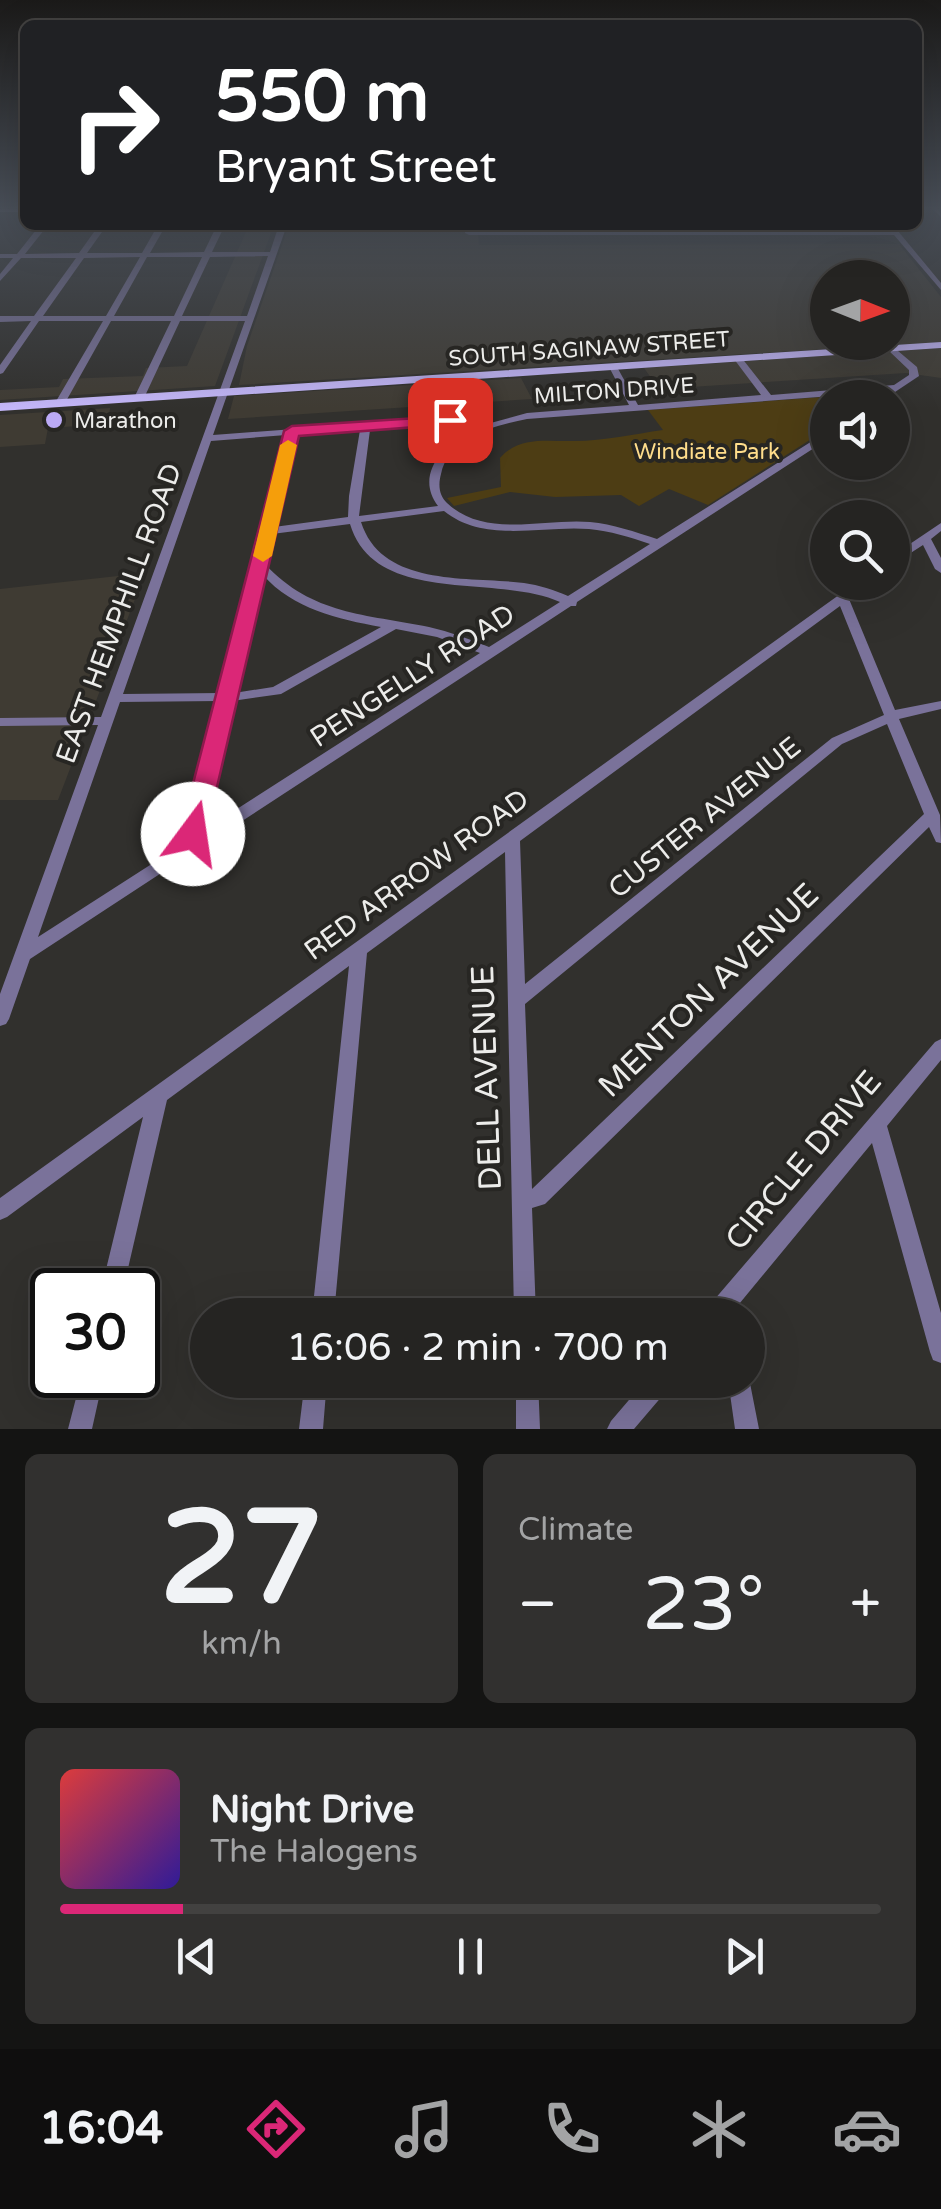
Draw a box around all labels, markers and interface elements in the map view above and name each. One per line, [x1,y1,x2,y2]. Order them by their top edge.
text: 550 m [215,56,429,140]
icon: right [50,60,180,190]
text: Bryant Street [215,141,497,195]
north arrow [810,260,910,360]
map controls [810,260,910,600]
street label: SOUTH SAGINAW STREET [448,326,731,372]
street label: MILTON DRIVE [533,372,695,410]
pin [408,378,493,463]
button: sound [810,380,910,480]
icon: arrive [423,393,478,448]
place label: Marathon [74,408,177,434]
marker: Marathon [43,409,65,431]
park label: Windiate Park [634,439,780,465]
street label: EAST HEMPHILL ROAD [49,459,189,768]
button: search [810,500,910,600]
street label: PENGELLY ROAD [304,597,521,755]
street label: CUSTER AVENUE [602,730,808,906]
position arrow [141,782,245,886]
street label: RED ARROW ROAD [298,782,536,968]
street label: MENTON AVENUE [591,876,827,1106]
street label: DELL AVENUE [464,965,510,1191]
street label: CIRCLE DRIVE [718,1063,890,1258]
speed limit sign: 30 [30,1268,160,1398]
text: 16:06 · 2 min · 700 m [286,1325,669,1371]
text: 27 [160,1482,323,1638]
text: Climate [518,1511,633,1549]
text: 23° [642,1560,765,1650]
text: − [518,1572,557,1638]
text: + [850,1572,881,1638]
text: km/h [201,1625,282,1663]
text: Night Drive [210,1787,414,1833]
text: The Halogens [210,1833,418,1871]
icon: previous [169,1929,224,1984]
icon: pause [443,1929,498,1984]
icon: next [717,1929,772,1984]
icon: directions [241,2094,311,2164]
icon: music [389,2094,459,2164]
icon: phone [537,2094,607,2164]
icon: climate [684,2094,754,2164]
icon: car [832,2094,902,2164]
text: 16:04 [39,2102,164,2156]

